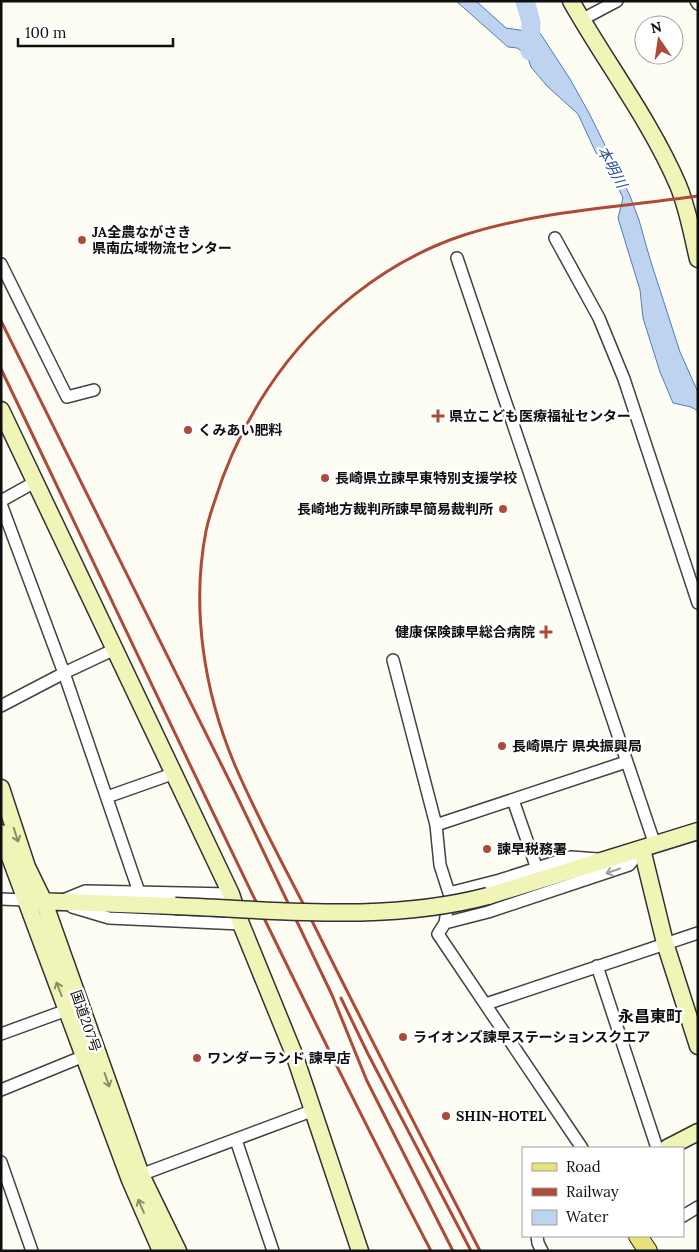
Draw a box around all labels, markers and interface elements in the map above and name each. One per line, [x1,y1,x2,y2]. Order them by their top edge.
scale bar [18,15,172,47]
north arrow [634,15,684,65]
text: N [649,17,664,37]
text: 100 m [25,23,66,42]
water label: 本明川 [593,142,632,193]
place label: JA全農ながさき 県南広域物流センター [92,223,232,257]
marker: JA全農ながさき 県南広域物流センター [76,234,88,246]
place label: 県立こども医療福祉センター [449,407,631,425]
marker: 県立こども医療福祉センター [431,409,445,423]
place label: くみあい肥料 [198,421,283,439]
marker: くみあい肥料 [182,424,194,436]
place label: 長崎県立諫早東特別支援学校 [335,469,517,487]
marker: 長崎県立諫早東特別支援学校 [319,472,331,484]
place label: 長崎地方裁判所諫早簡易裁判所 [297,500,493,518]
marker: 長崎地方裁判所諫早簡易裁判所 [497,503,509,515]
place label: 健康保険諫早総合病院 [395,623,535,641]
marker: 健康保険諫早総合病院 [539,625,553,639]
place label: 長崎県庁 県央振興局 [512,737,642,755]
marker: 長崎県庁 県央振興局 [496,740,508,752]
one-way arrow [12,826,22,842]
place label: 諫早税務署 [497,840,567,858]
marker: 諫早税務署 [481,843,493,855]
one-way arrow [606,867,622,876]
one-way arrow [54,982,63,997]
street label: 国道207号 [67,988,105,1054]
district label: 永昌東町 [618,1006,682,1026]
place label: ライオンズ諫早ステーションスクエア [413,1028,650,1046]
marker: ライオンズ諫早ステーションスクエア [397,1031,409,1043]
place label: ワンダーランド 諫早店 [207,1049,351,1067]
marker: ワンダーランド 諫早店 [191,1052,203,1064]
one-way arrow [103,1071,112,1087]
place label: SHIN-HOTEL [456,1107,547,1125]
marker: SHIN-HOTEL [440,1110,452,1122]
legend [522,1147,684,1237]
text: Road [566,1157,601,1176]
text: Railway [566,1182,619,1201]
one-way arrow [136,1199,145,1214]
text: Water [566,1207,609,1226]

